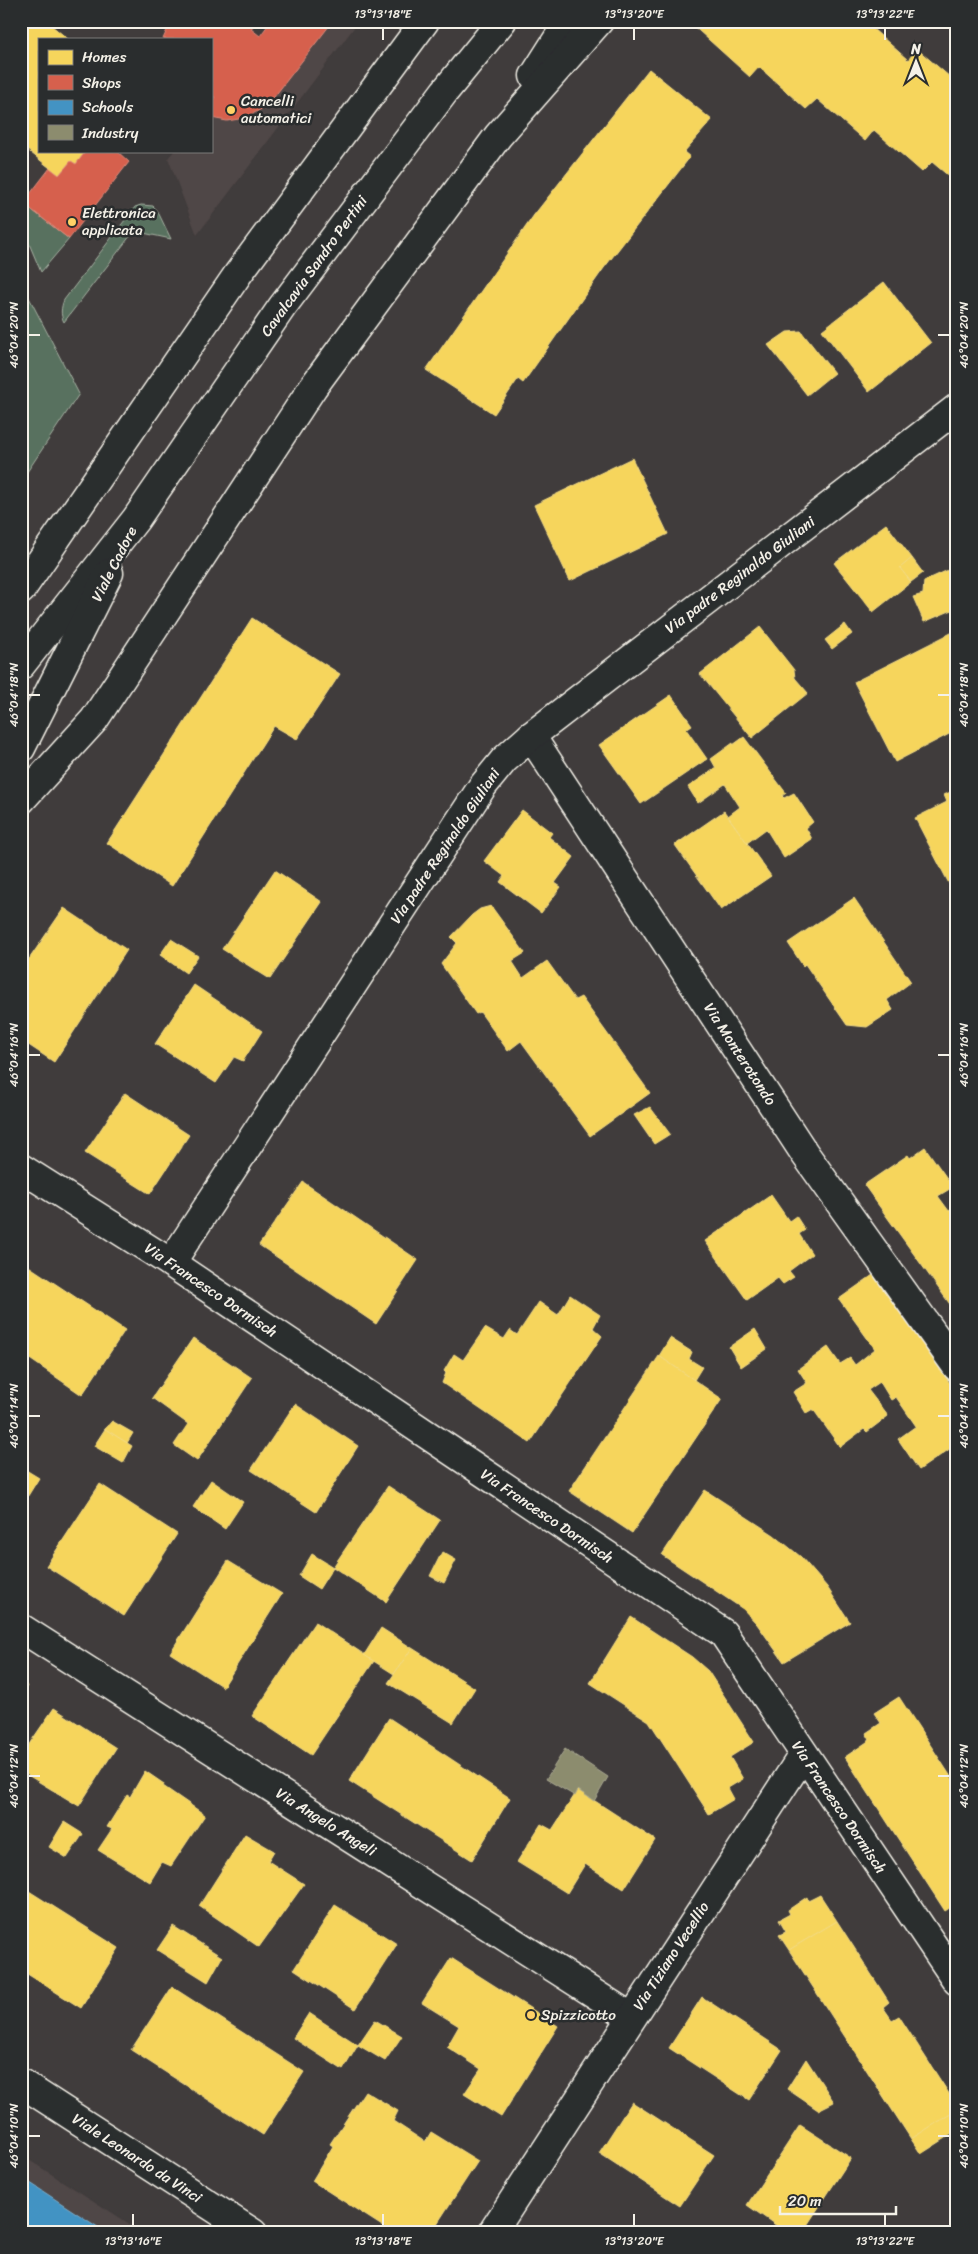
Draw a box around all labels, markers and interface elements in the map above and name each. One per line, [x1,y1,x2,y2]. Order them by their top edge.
text: 13°13'18"E [354,3,413,25]
text: 13°13'20"E [604,3,665,25]
text: 13°13'22"E [856,3,916,25]
text: N [910,37,921,62]
legend [38,38,212,152]
north arrow [890,38,940,88]
text: Homes [82,44,126,70]
text: Shops [82,70,122,96]
place label: Cancelli automatici [241,88,312,131]
text: Schools [82,94,133,120]
marker: Cancelli automatici [225,104,237,116]
text: Industry [81,120,139,146]
street label: Cavalcavia Sandro Pertini [254,189,375,342]
place label: Elettronica applicata [82,200,156,243]
marker: Elettronica applicata [66,216,78,228]
text: 46°04'20"N [3,301,25,368]
text: 46°04'20"N [953,301,975,368]
street label: Via padre Reginaldo Giuliani [659,509,822,641]
street label: Viale Cadore [84,522,144,606]
text: 46°04'18"N [3,662,25,727]
text: 46°04'18"N [953,662,975,727]
street label: Via padre Reginaldo Giuliani [383,762,507,929]
street label: Via Monterotondo [697,997,783,1111]
text: 46°04'16"N [3,1022,25,1087]
text: 46°04'16"N [953,1022,975,1087]
street label: Via Francesco Dormisch [139,1236,283,1344]
text: 46°04'14"N [3,1383,25,1448]
text: 46°04'14"N [953,1383,975,1448]
street label: Via Francesco Dormisch [475,1462,619,1570]
street label: Via Francesco Dormisch [785,1735,893,1879]
text: 46°04'12"N [3,1743,25,1808]
text: 46°04'12"N [953,1743,975,1808]
street label: Via Angelo Angeli [271,1781,382,1864]
street label: Via Tiziano Vecellio [626,1896,716,2016]
place label: Spizzicotto [541,2002,616,2028]
marker: Spizzicotto [525,2009,537,2021]
text: 46°04'10"N [3,2103,25,2169]
text: 46°04'10"N [953,2103,975,2169]
street label: Viale Leonardo da Vinci [67,2106,208,2210]
scale bar [780,2184,897,2216]
text: 20 m [788,2188,822,2214]
text: 13°13'16"E [105,2230,163,2252]
text: 13°13'18"E [354,2230,413,2252]
text: 13°13'20"E [604,2230,665,2252]
text: 13°13'22"E [856,2230,916,2252]

